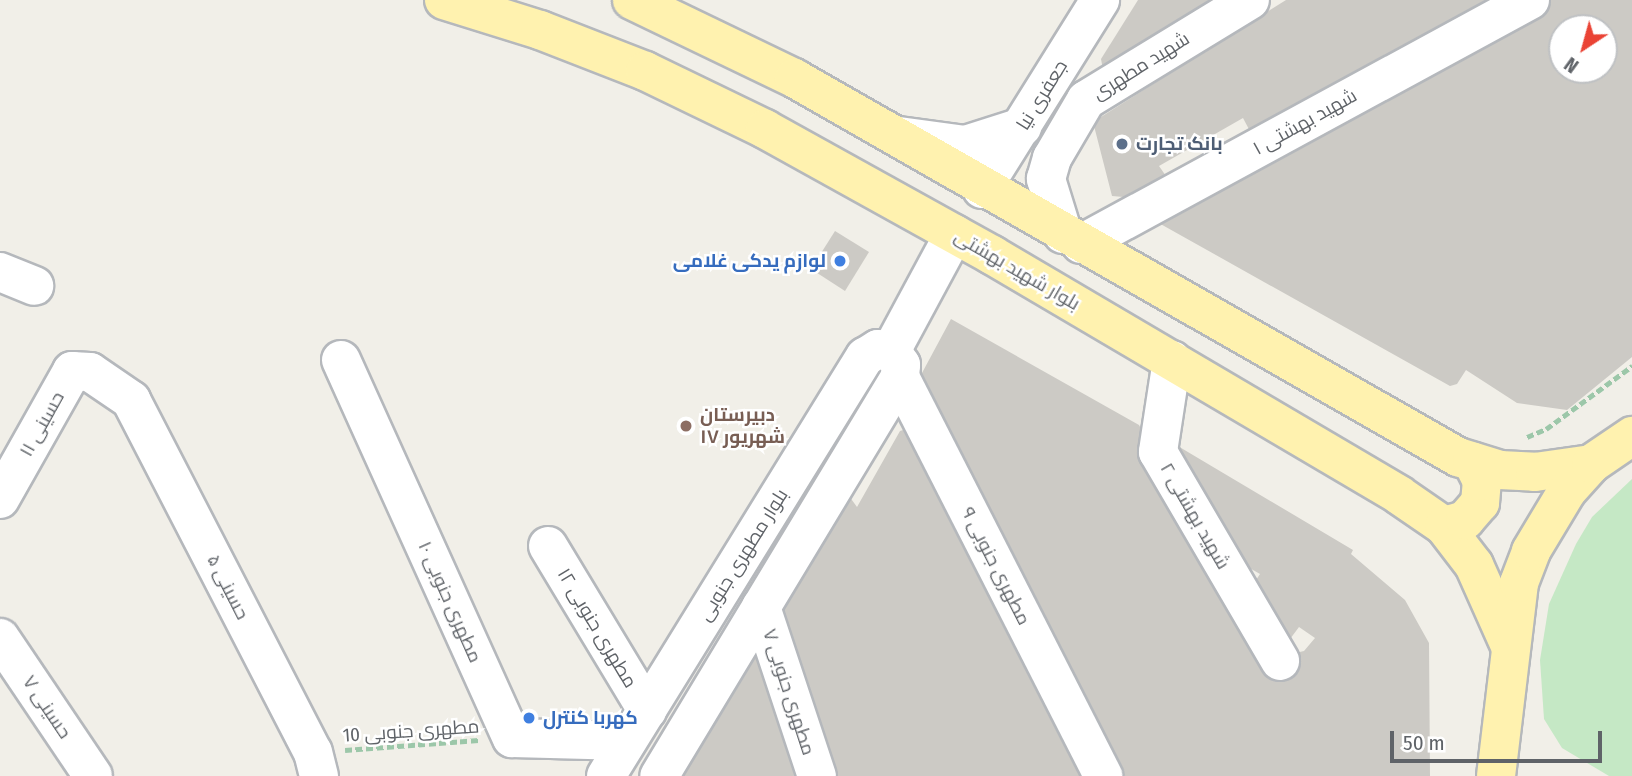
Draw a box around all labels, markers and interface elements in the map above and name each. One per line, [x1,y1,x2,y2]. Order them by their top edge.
north arrow [1548,14,1618,84]
street label: شهید مطهری [1088,27,1194,105]
text: N [1560,52,1583,77]
street label: جعفری نیا [1012,56,1072,134]
street label: شهید بهشتی ۱ [1249,84,1361,160]
place label: بانک تجارت [1136,133,1223,155]
marker: بانک تجارت [1114,136,1130,152]
street label: بلوار شهید بهشتی [950,225,1084,315]
place label: لوازم یدکی غلامی [673,250,826,272]
marker: لوازم یدکی غلامی [832,253,848,269]
street label: حسینی ۱۱ [15,387,69,461]
place label: دبیرستان ۱۷ شهریور [700,404,785,448]
marker: دبیرستان ۱۷ شهریور [678,418,694,434]
street label: شهید بهشتی ۲ [1155,459,1235,573]
street label: بلوار مطهری جنوبی [693,485,793,625]
street label: مطهری جنوبی ۹ [956,503,1036,629]
street label: مطهری جنوبی ۱۰ [413,538,487,666]
street label: حسینی ۵ [202,551,254,623]
street label: مطهری جنوبی ۱۲ [552,564,642,692]
street label: مطهری جنوبی ۷ [758,626,820,758]
street label: حسینی ۷ [18,671,76,743]
place label: کهربا کنترل [543,707,638,729]
marker: کهربا کنترل [521,710,537,726]
street label: مطهری جنوبی 10 [342,715,480,747]
scale bar [1394,716,1606,760]
text: 50 m [1403,730,1445,756]

